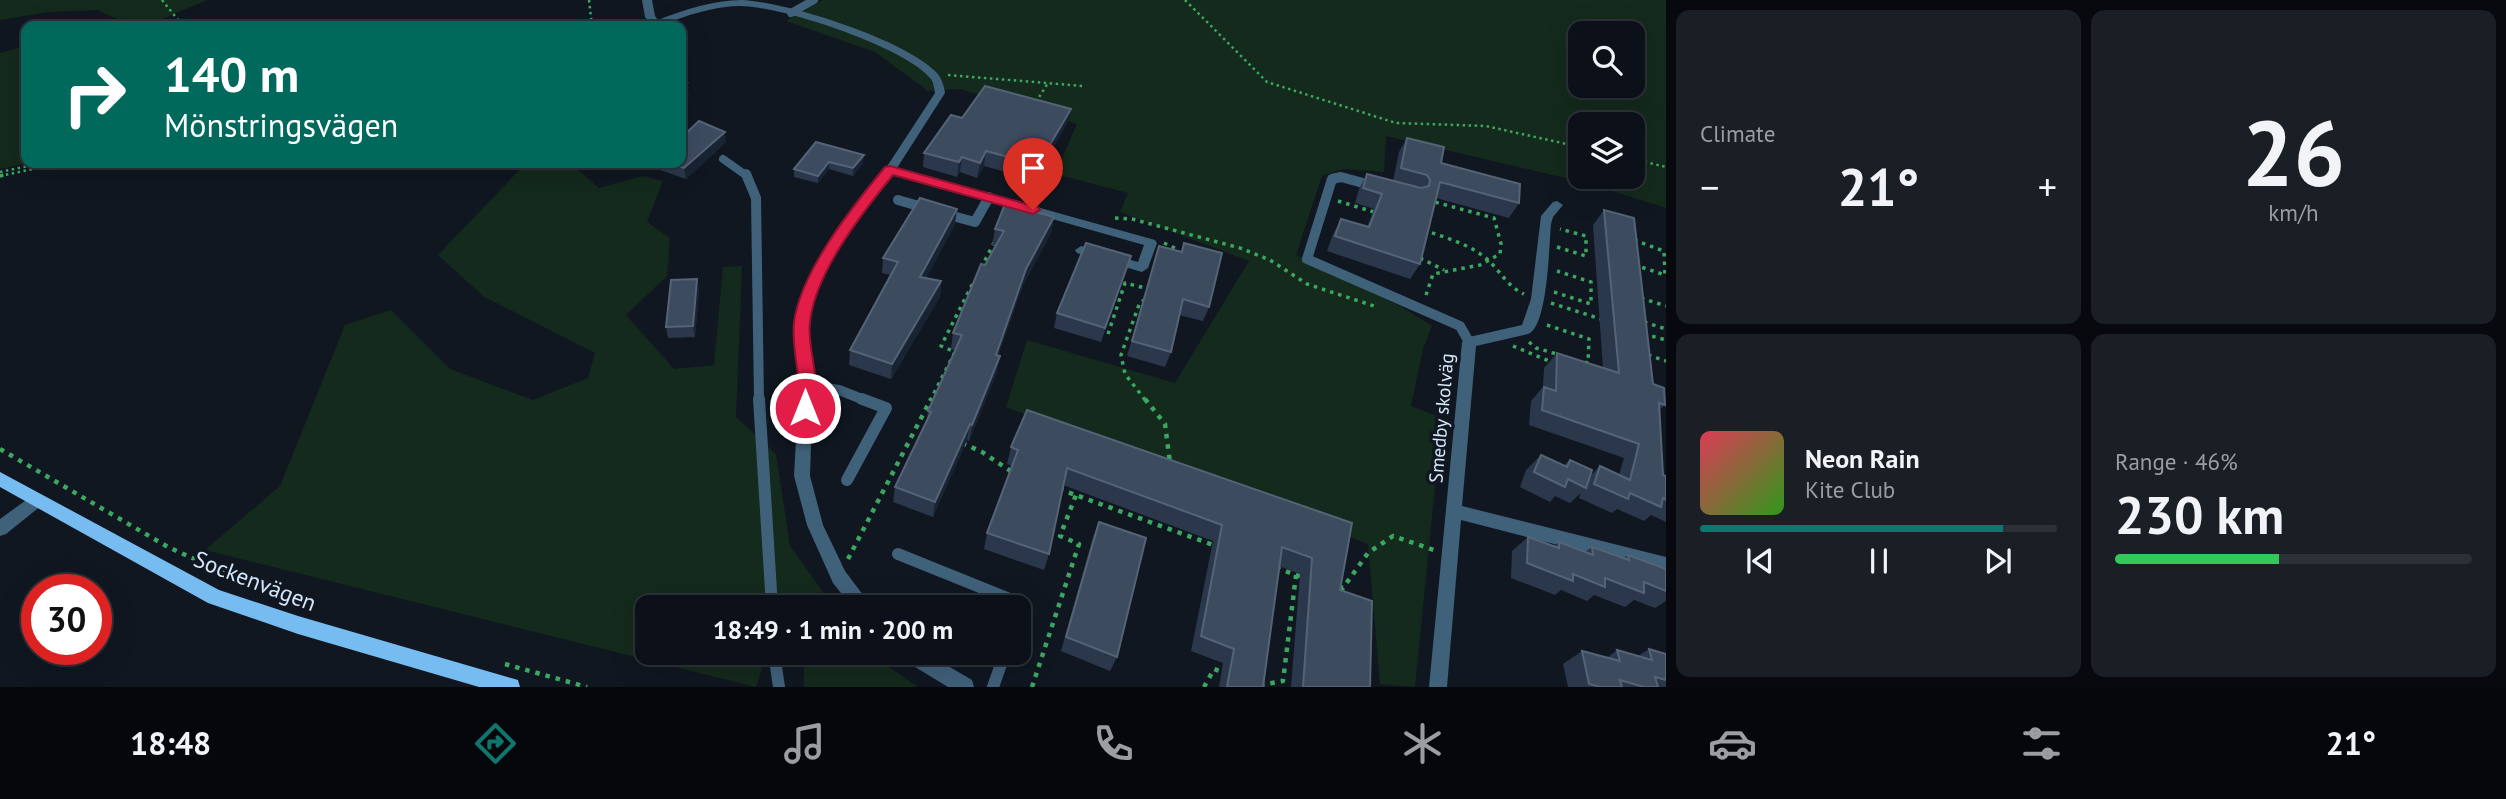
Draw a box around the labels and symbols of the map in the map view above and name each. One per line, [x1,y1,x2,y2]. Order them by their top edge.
pin [1003,138,1063,210]
street label: Smedby skolväg [1423,352,1459,484]
position arrow [768,371,842,445]
street label: Sockenvägen [190,544,321,617]
speed limit sign: 30 [21,574,112,665]

